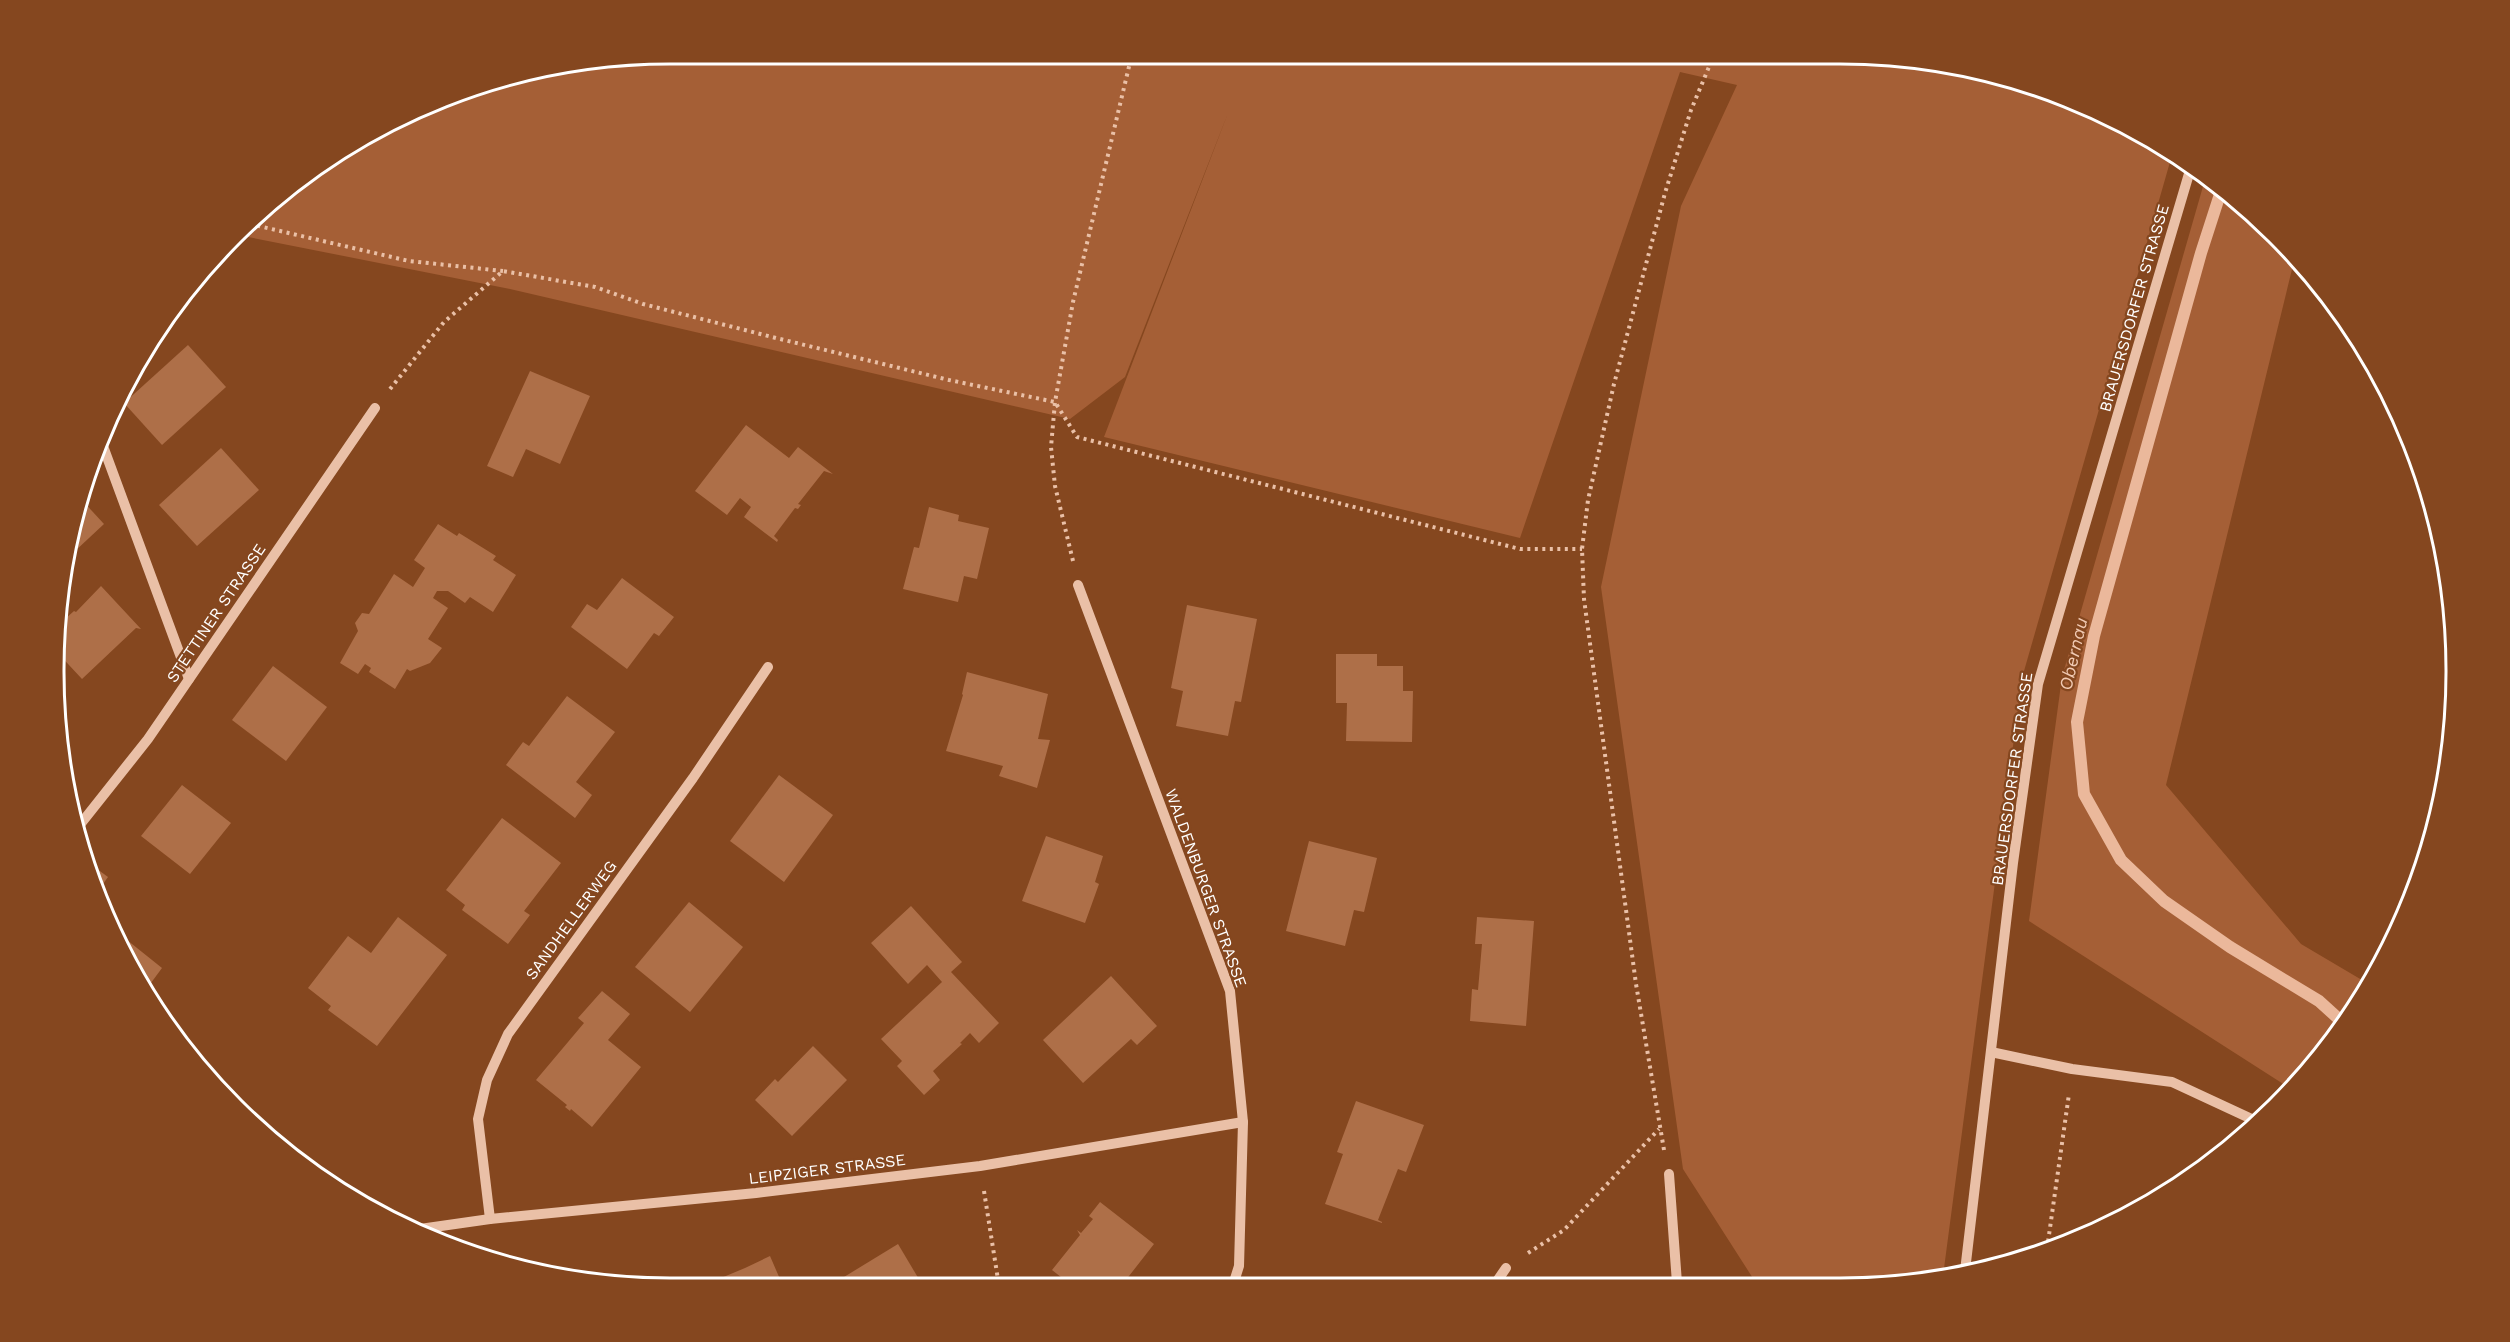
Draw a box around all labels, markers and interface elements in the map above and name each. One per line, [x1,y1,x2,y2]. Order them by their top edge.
street label: BRAUERSDORFER STRASSE [2095,202,2173,414]
street label: STETTINER STRASSE [163,540,269,686]
water label: Obernau [2054,615,2092,693]
street label: BRAUERSDORFER STRASSE [1988,671,2036,887]
street label: WALDENBURGER STRASSE [1161,786,1251,990]
street label: SANDHELLERWEG [521,857,621,983]
street label: LEIPZIGER STRASSE [747,1150,907,1188]

